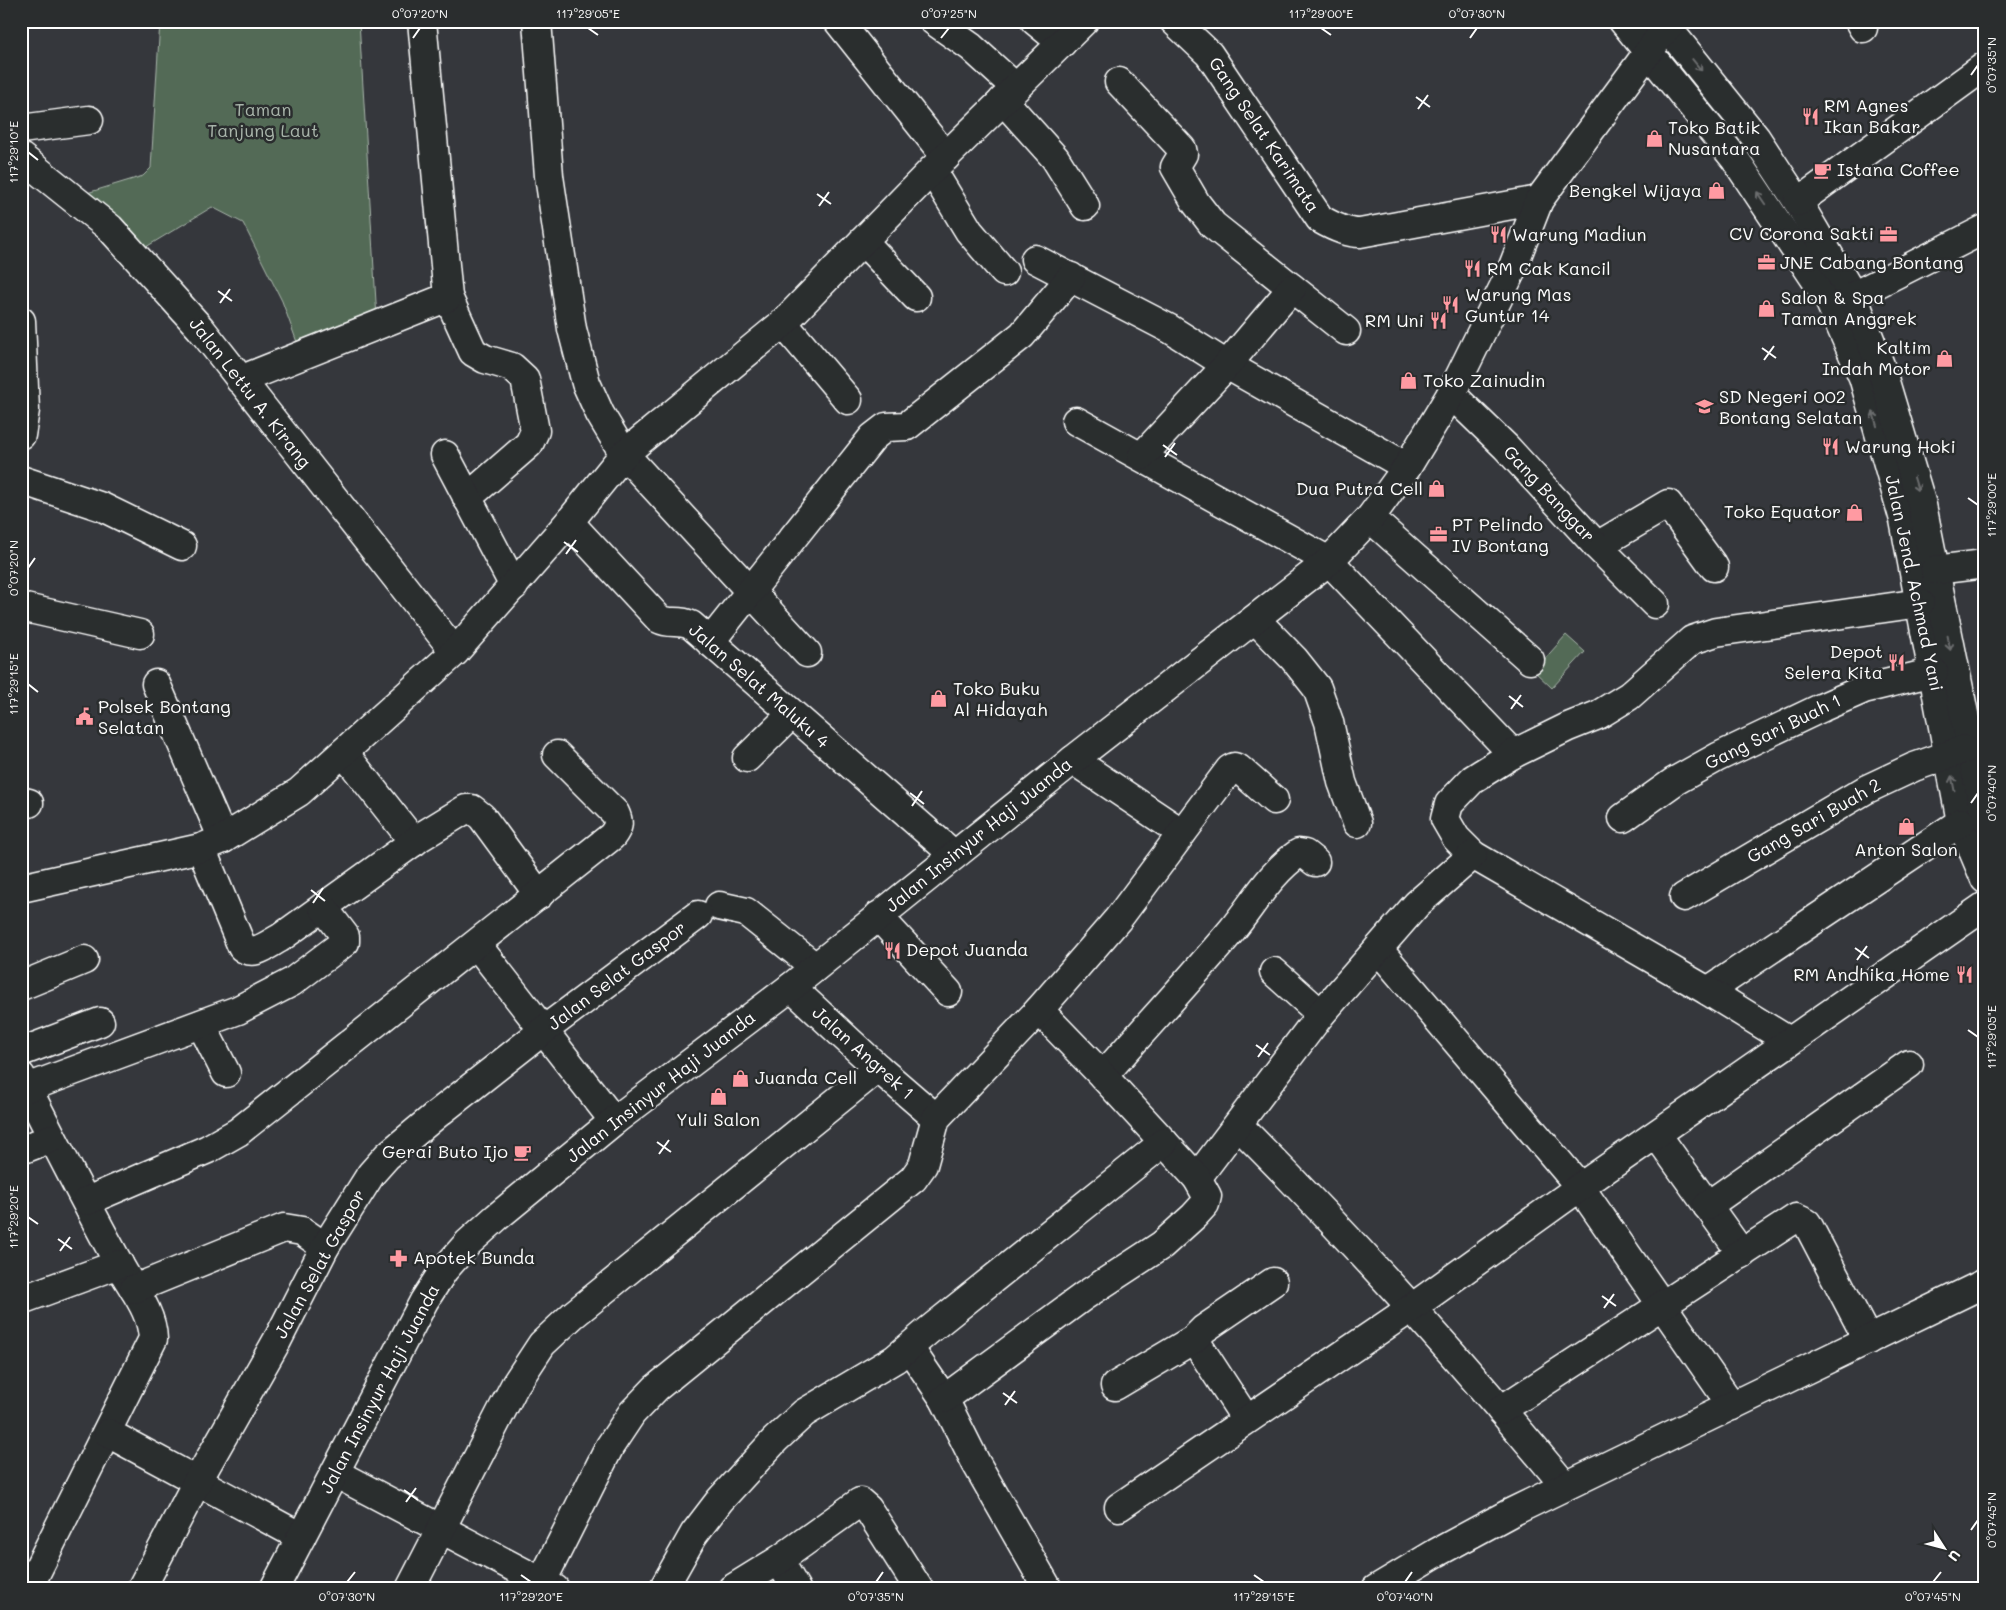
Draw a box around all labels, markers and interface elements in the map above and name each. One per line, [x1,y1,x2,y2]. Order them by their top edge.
text: 0°07'20"N [392,5,448,21]
text: 117°29'05"E [556,5,620,21]
text: 0°07'25"N [921,5,977,21]
text: 117°29'00"E [1289,5,1353,21]
text: 0°07'30"N [1449,5,1505,21]
text: 0°07'35"N [1983,37,1999,93]
street label: Gang Selat Karimata [1204,52,1326,217]
one-way arrow [1692,58,1703,71]
place label: RM Agnes Ikan Bakar [1824,93,1921,138]
park label: Taman Tanjung Laut [207,97,319,142]
restaurant icon: RM Agnes Ikan Bakar [1800,106,1820,126]
place label: Toko Batik Nusantara [1668,115,1760,160]
text: 117°29'10"E [5,121,21,183]
shop icon: Toko Batik Nusantara [1644,128,1664,148]
place label: Istana Coffee [1837,157,1960,181]
cafe icon: Istana Coffee [1813,160,1833,180]
place label: Bengkel Wijaya [1569,178,1702,202]
shop icon: Bengkel Wijaya [1706,181,1726,201]
one-way arrow [1756,192,1766,206]
place label: CV Corona Sakti [1729,221,1874,245]
place label: Warung Madiun [1512,222,1646,246]
office icon: CV Corona Sakti [1878,224,1898,244]
restaurant icon: Warung Madiun [1488,225,1508,245]
place label: JNE Cabang Bontang [1780,250,1964,274]
office icon: JNE Cabang Bontang [1756,253,1776,273]
place label: RM Cak Kancil [1487,256,1611,280]
restaurant icon: RM Cak Kancil [1463,259,1483,279]
place label: Warung Mas Guntur 14 [1465,282,1571,327]
place label: Salon & Spa Taman Anggrek [1781,285,1917,330]
restaurant icon: Warung Mas Guntur 14 [1441,295,1461,315]
shop icon: Salon & Spa Taman Anggrek [1757,298,1777,318]
place label: RM Uni [1365,308,1424,332]
restaurant icon: RM Uni [1428,311,1448,331]
street label: Jalan Lettu A. Kirang [184,312,317,473]
place label: Kaltim Indah Motor [1822,335,1931,380]
shop icon: Kaltim Indah Motor [1935,348,1955,368]
place label: Toko Zainudin [1423,368,1545,392]
shop icon: Toko Zainudin [1399,371,1419,391]
place label: SD Negeri 002 Bontang Selatan [1719,384,1862,429]
school or university icon: SD Negeri 002 Bontang Selatan [1695,397,1715,417]
one-way arrow [1870,411,1880,427]
place label: Warung Hoki [1845,434,1956,458]
restaurant icon: Warung Hoki [1821,437,1841,457]
street label: Gang Banggar [1499,440,1601,547]
street label: Jalan Jend. Achmad Yani [1880,472,1950,693]
text: 117°29'00"E [1983,473,1999,537]
place label: Dua Putra Cell [1296,476,1423,500]
one-way arrow [1911,476,1921,492]
shop icon: Dua Putra Cell [1427,479,1447,499]
place label: Toko Equator [1724,499,1841,523]
shop icon: Toko Equator [1845,502,1865,522]
place label: PT Pelindo IV Bontang [1452,512,1549,557]
office icon: PT Pelindo IV Bontang [1428,525,1448,545]
text: 0°07'20"N [5,540,21,596]
street label: Jalan Selat Maluku 4 [684,618,835,753]
one-way arrow [1945,634,1955,650]
place label: Depot Selera Kita [1784,639,1883,684]
restaurant icon: Depot Selera Kita [1887,652,1907,672]
text: 117°29'15"E [5,653,21,715]
place label: Toko Buku Al Hidayah [953,676,1047,721]
street label: Gang Sari Buah 1 [1701,688,1845,774]
shop icon: Toko Buku Al Hidayah [929,689,949,709]
place label: Polsek Bontang Selatan [98,694,231,739]
public building icon: Polsek Bontang Selatan [74,707,94,727]
street label: Jalan Insinyur Haji Juanda [880,751,1077,917]
text: 0°07'40"N [1983,765,1999,821]
street label: Gang Sari Buah 2 [1742,772,1885,868]
one-way arrow [1948,775,1958,791]
shop icon: Anton Salon [1896,817,1916,837]
place label: Anton Salon [1854,837,1958,861]
street label: Jalan Selat Gaspor [542,915,690,1035]
place label: Depot Juanda [906,937,1029,961]
restaurant icon: Depot Juanda [882,940,902,960]
place label: RM Andhika Home [1793,962,1950,986]
restaurant icon: RM Andhika Home [1954,965,1974,985]
street label: Jalan Angrek 1 [808,1000,920,1104]
street label: Jalan Insinyur Haji Juanda [561,1005,760,1168]
text: 117°29'05"E [1983,1005,1999,1069]
place label: Juanda Cell [755,1065,857,1089]
shop icon: Juanda Cell [731,1068,751,1088]
shop icon: Yuli Salon [708,1087,728,1107]
place label: Yuli Salon [676,1107,760,1131]
place label: Gerai Buto Ijo [382,1139,508,1163]
cafe icon: Gerai Buto Ijo [512,1142,532,1162]
text: 117°29'20"E [5,1185,21,1249]
street label: Jalan Selat Gaspor [268,1185,370,1343]
place label: Apotek Bunda [413,1245,535,1269]
pharmacy icon: Apotek Bunda [389,1248,409,1268]
street label: Jalan Insinyur Haji Juanda [314,1280,445,1497]
text: 0°07'45"N [1983,1492,1999,1548]
north arrow [1918,1522,1968,1572]
text: U [1944,1546,1966,1566]
text: 0°07'30"N [319,1588,375,1604]
text: 117°29'20"E [499,1588,563,1604]
text: 0°07'35"N [848,1588,904,1604]
text: 117°29'15"E [1233,1588,1295,1604]
text: 0°07'40"N [1377,1588,1433,1604]
text: 0°07'45"N [1905,1588,1961,1604]

